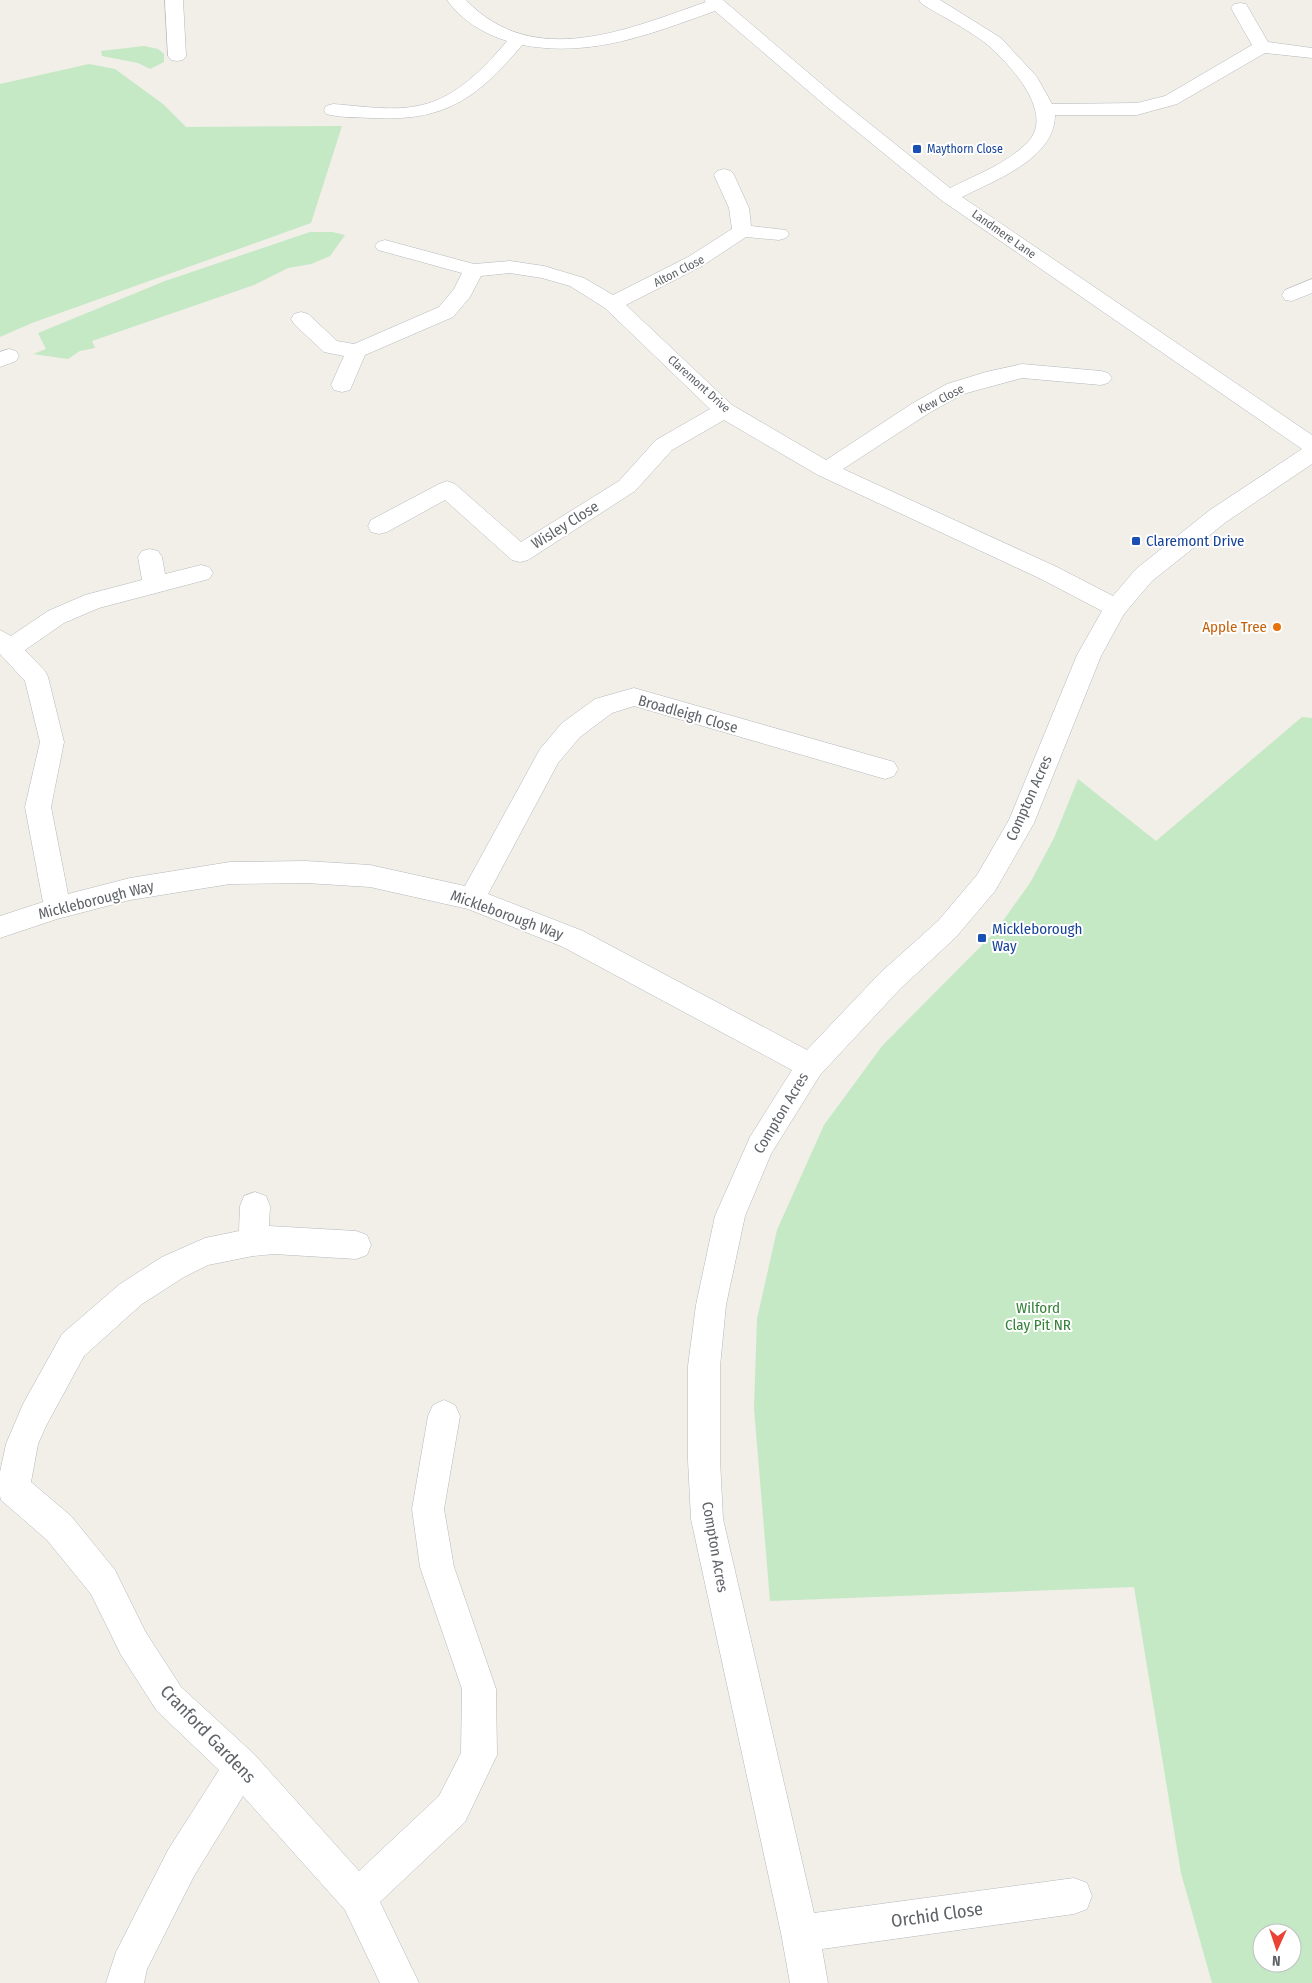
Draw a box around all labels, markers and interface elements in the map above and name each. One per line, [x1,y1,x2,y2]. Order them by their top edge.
place label: Maythorn Close [927,142,1003,156]
marker: Maythorn Close [911,143,923,155]
street label: Landmere Lane [969,207,1039,261]
street label: Alton Close [651,252,707,290]
street label: Claremont Drive [665,352,733,416]
street label: Kew Close [916,382,966,416]
street label: Wisley Close [528,497,602,553]
place label: Claremont Drive [1146,532,1244,550]
marker: Claremont Drive [1130,535,1142,547]
place label: Apple Tree [1202,618,1267,636]
marker: Apple Tree [1271,621,1283,633]
street label: Broadleigh Close [636,691,740,737]
street label: Compton Acres [1002,752,1056,844]
street label: Mickleborough Way [36,877,156,923]
street label: Mickleborough Way [448,886,566,944]
place label: Mickleborough Way [992,920,1083,955]
marker: Mickleborough Way [976,932,988,944]
street label: Compton Acres [750,1069,812,1157]
park label: Wilford Clay Pit NR [1005,1299,1071,1334]
street label: Compton Acres [698,1500,732,1594]
street label: Cranford Gardens [156,1680,261,1788]
street label: Orchid Close [890,1898,984,1932]
north arrow [1252,1923,1302,1973]
text: N [1272,1952,1281,1969]

